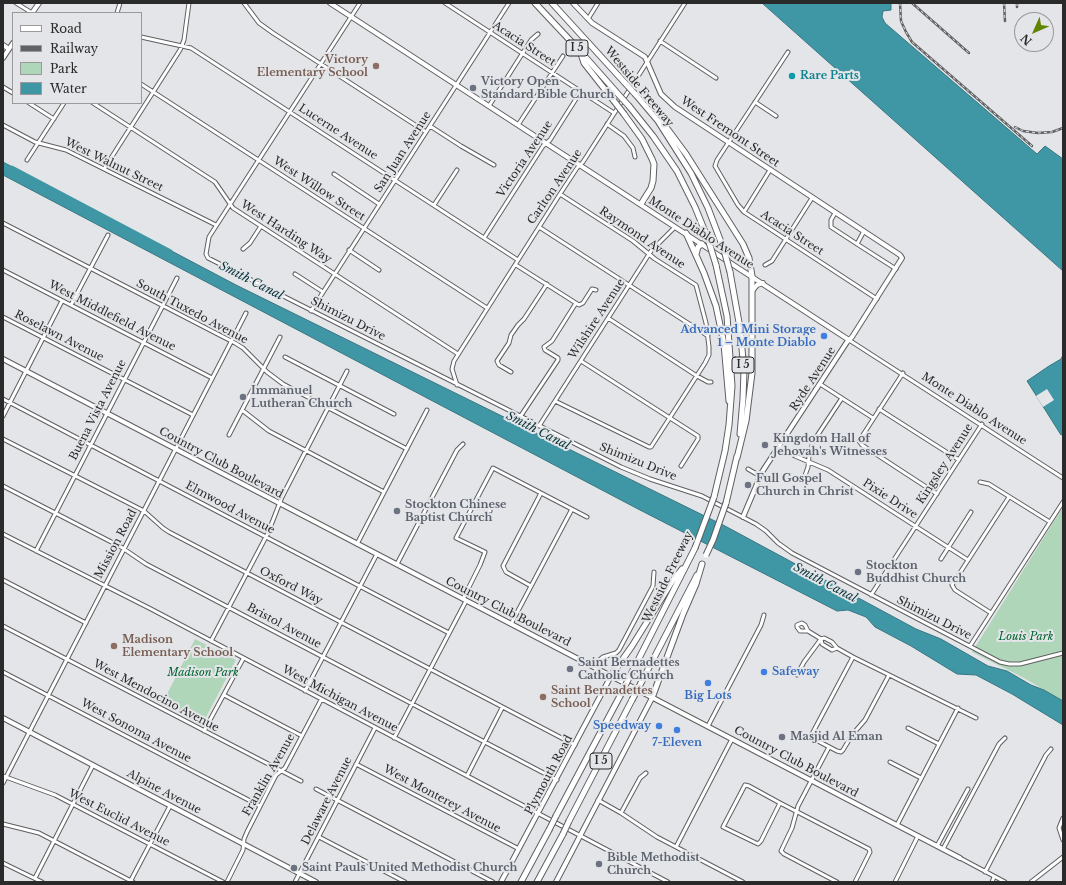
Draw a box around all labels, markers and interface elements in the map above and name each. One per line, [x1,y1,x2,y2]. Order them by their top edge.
legend [12,12,142,104]
north arrow [1014,12,1054,52]
street label: Acacia Street [490,19,558,69]
text: Road [50,21,82,36]
text: N [1018,31,1035,48]
road number: I 5 [566,40,588,56]
text: Railway [50,41,98,56]
street label: Westside Freeway [602,44,676,130]
place label: Victory Elementary School [257,53,368,79]
text: Park [50,61,78,76]
marker: Victory Elementary School [371,61,381,71]
place label: Rare Parts [800,69,859,83]
marker: Rare Parts [787,71,797,81]
place label: Victory Open Standard Bible Church [481,75,614,101]
text: Water [50,81,87,96]
marker: Victory Open Standard Bible Church [468,83,478,93]
street label: West Fremont Street [678,94,782,170]
street label: Lucerne Avenue [296,101,380,163]
street label: San Juan Avenue [372,109,434,195]
street label: Victoria Avenue [494,118,556,200]
street label: West Walnut Street [63,135,165,195]
street label: Carlton Avenue [525,147,585,227]
street label: West Willow Street [271,154,367,224]
street label: Monte Diablo Avenue [646,194,756,272]
street label: West Harding Way [238,198,334,266]
street label: Raymond Avenue [597,204,687,272]
street label: Acacia Street [758,208,826,258]
water label: Smith Canal [217,259,285,303]
street label: Wilshire Avenue [566,276,628,362]
street label: South Tuxedo Avenue [134,277,250,347]
street label: West Middlefield Avenue [46,278,178,354]
street label: Shimizu Drive [308,294,388,344]
street label: Roselawn Avenue [12,308,106,364]
place label: Advanced Mini Storage 1 – Monte Diablo [681,323,816,349]
marker: Advanced Mini Storage 1 – Monte Diablo [819,331,829,341]
street label: Ryde Avenue [787,344,839,414]
street label: Buena Vista Avenue [67,357,129,463]
road number: I 5 [732,357,754,373]
street label: Monte Diablo Avenue [919,370,1029,448]
place label: Immanuel Lutheran Church [251,384,352,410]
marker: Immanuel Lutheran Church [238,392,248,402]
water label: Smith Canal [504,409,572,453]
street label: Kingsley Avenue [914,421,976,507]
street label: Country Club Boulevard [157,425,285,501]
place label: Kingdom Hall of Jehovah's Witnesses [773,432,887,458]
marker: Kingdom Hall of Jehovah's Witnesses [760,440,770,450]
street label: Shimizu Drive [597,441,679,483]
place label: Full Gospel Church in Christ [756,472,854,498]
street label: Pixie Drive [860,476,920,522]
street label: Elmwood Avenue [183,479,277,537]
marker: Full Gospel Church in Christ [743,480,753,490]
place label: Stockton Chinese Baptist Church [405,498,506,524]
marker: Stockton Chinese Baptist Church [392,506,402,516]
street label: Mission Road [92,507,140,581]
street label: Westside Freeway [640,529,696,625]
place label: Stockton Buddhist Church [866,559,966,585]
water label: Smith Canal [791,560,859,606]
street label: Oxford Way [257,564,325,608]
marker: Stockton Buddhist Church [853,567,863,577]
street label: Country Club Boulevard [443,575,573,649]
street label: Shimizu Drive [894,593,974,643]
street label: Bristol Avenue [245,601,323,651]
park label: Louis Park [999,630,1053,644]
place label: Madison Elementary School [122,633,233,659]
marker: Madison Elementary School [109,641,119,651]
place label: Saint Bernadettes Catholic Church [578,656,680,682]
street label: West Mendocino Avenue [91,657,221,735]
street label: West Michigan Avenue [280,663,400,735]
marker: Saint Bernadettes Catholic Church [565,664,575,674]
place label: Safeway [772,665,819,679]
park label: Madison Park [167,666,239,680]
marker: Safeway [759,667,769,677]
marker: Big Lots [703,678,713,688]
place label: Saint Bernadettes School [551,684,653,710]
place label: Big Lots [684,689,732,703]
marker: Saint Bernadettes School [538,692,548,702]
street label: West Sonoma Avenue [79,696,193,766]
place label: Speedway [593,719,651,733]
marker: Speedway [654,721,664,731]
street label: Country Club Boulevard [732,724,860,800]
marker: 7-Eleven [672,725,682,735]
place label: Masjid Al Eman [790,730,883,744]
street label: Franklin Avenue [240,731,298,819]
marker: Masjid Al Eman [777,732,787,742]
street label: Plymouth Road [522,733,576,817]
place label: 7-Eleven [652,736,702,750]
road number: I 5 [590,753,612,769]
street label: Delaware Avenue [299,755,355,847]
street label: West Monterey Avenue [381,762,503,836]
street label: Alpine Avenue [125,767,203,817]
street label: West Euclid Avenue [66,787,172,849]
place label: Bible Methodist Church [607,851,699,877]
marker: Bible Methodist Church [594,859,604,869]
place label: Saint Pauls United Methodist Church [302,861,517,875]
marker: Saint Pauls United Methodist Church [289,863,299,873]

